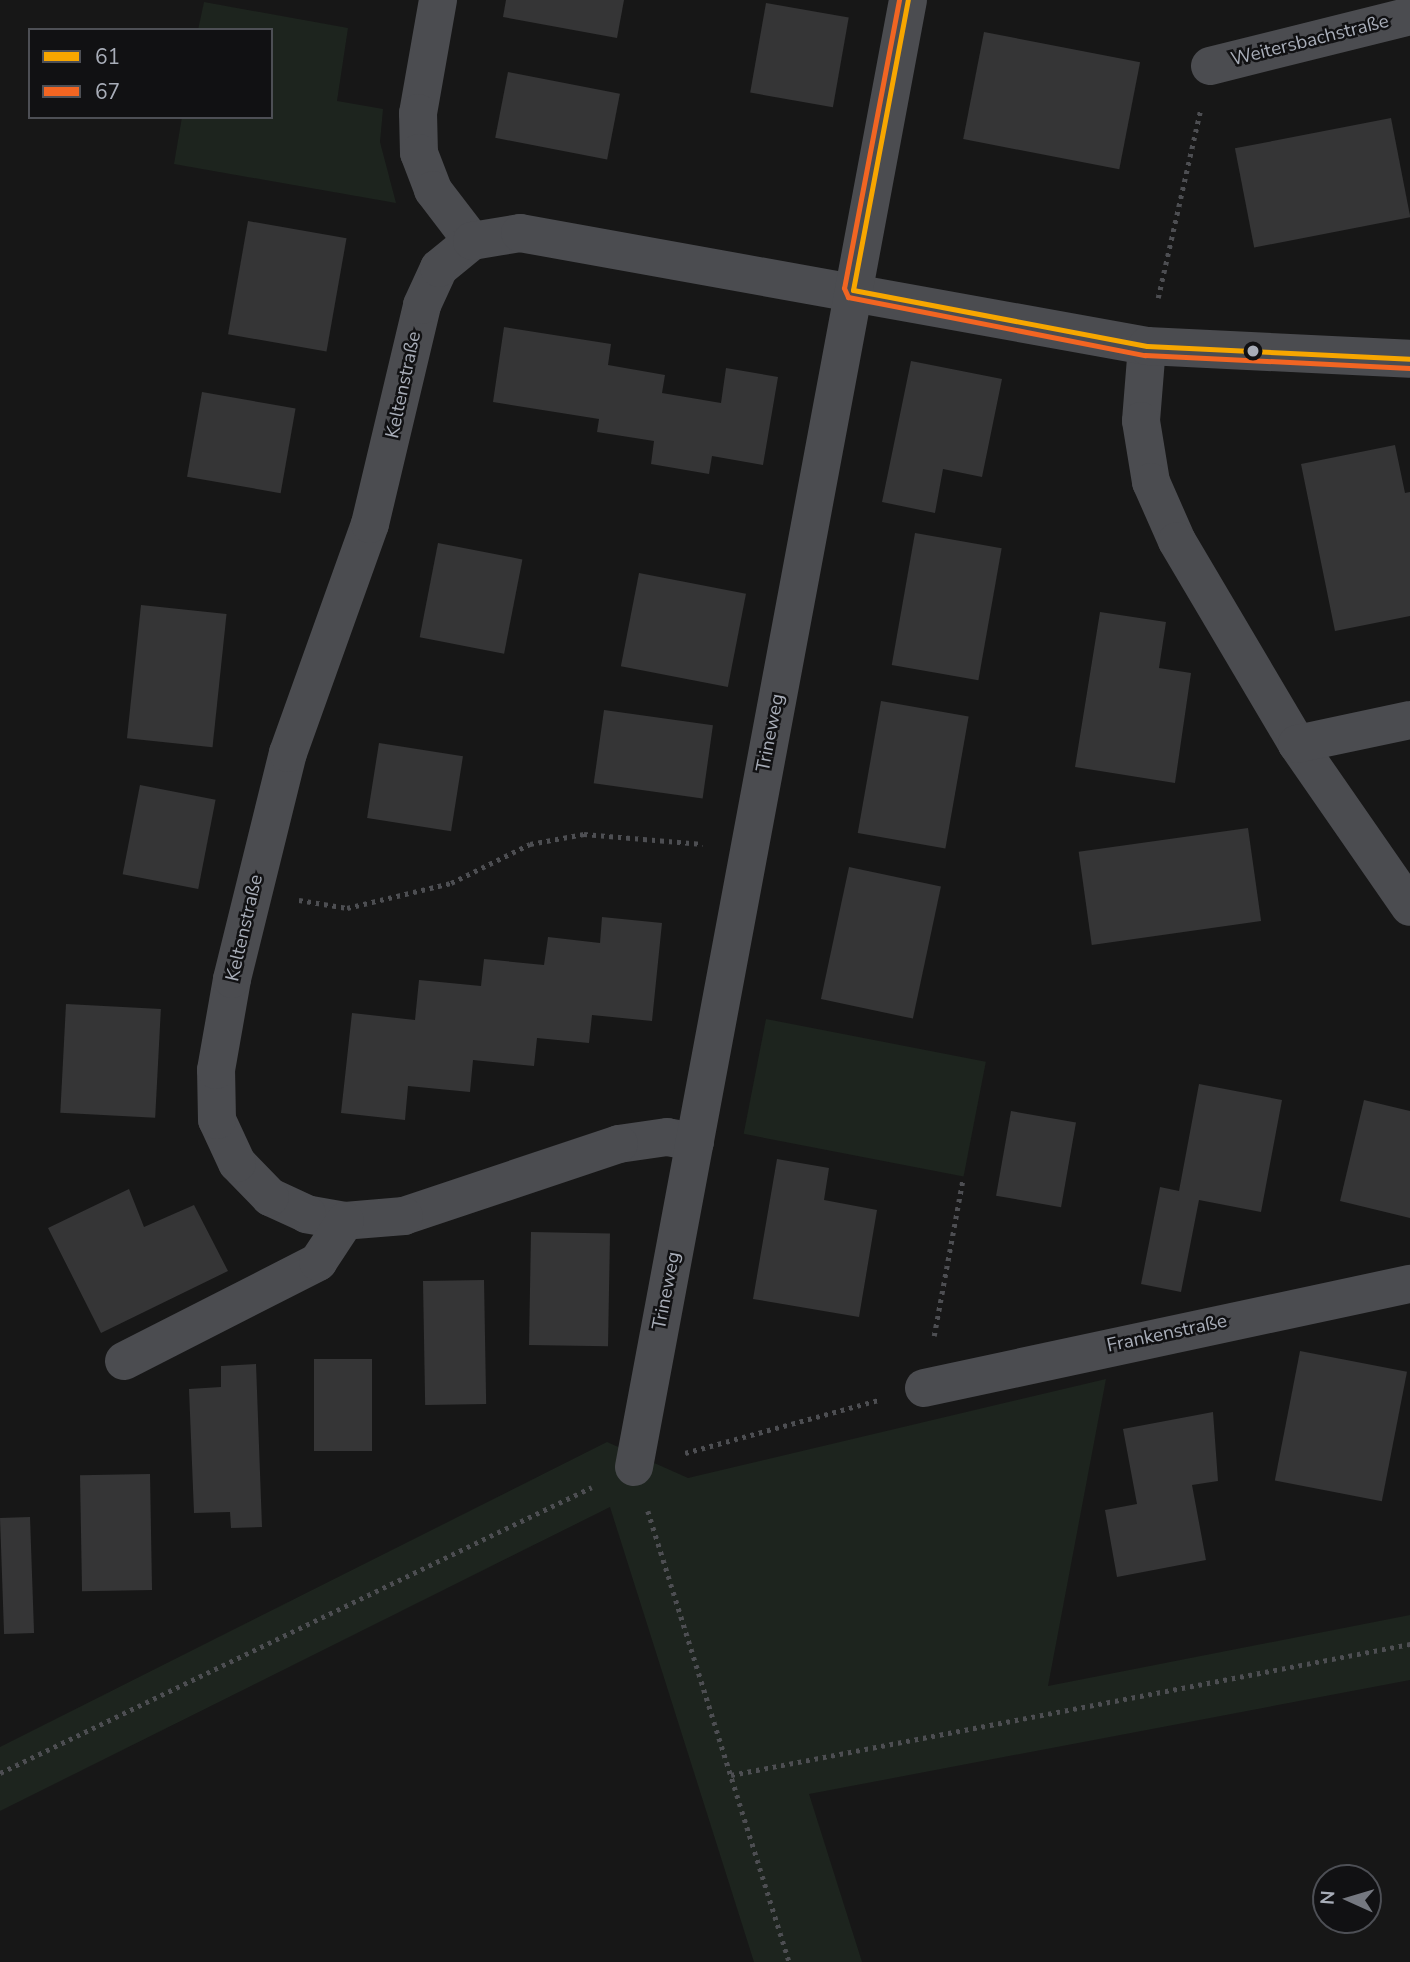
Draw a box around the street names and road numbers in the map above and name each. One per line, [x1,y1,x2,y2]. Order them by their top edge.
street label: Weitersbachstraße [1229,10,1391,72]
street label: Keltenstraße [382,329,426,441]
street label: Trineweg [752,692,790,774]
street label: Keltenstraße [222,872,268,984]
street label: Trineweg [648,1250,686,1332]
street label: Frankenstraße [1105,1310,1229,1358]

